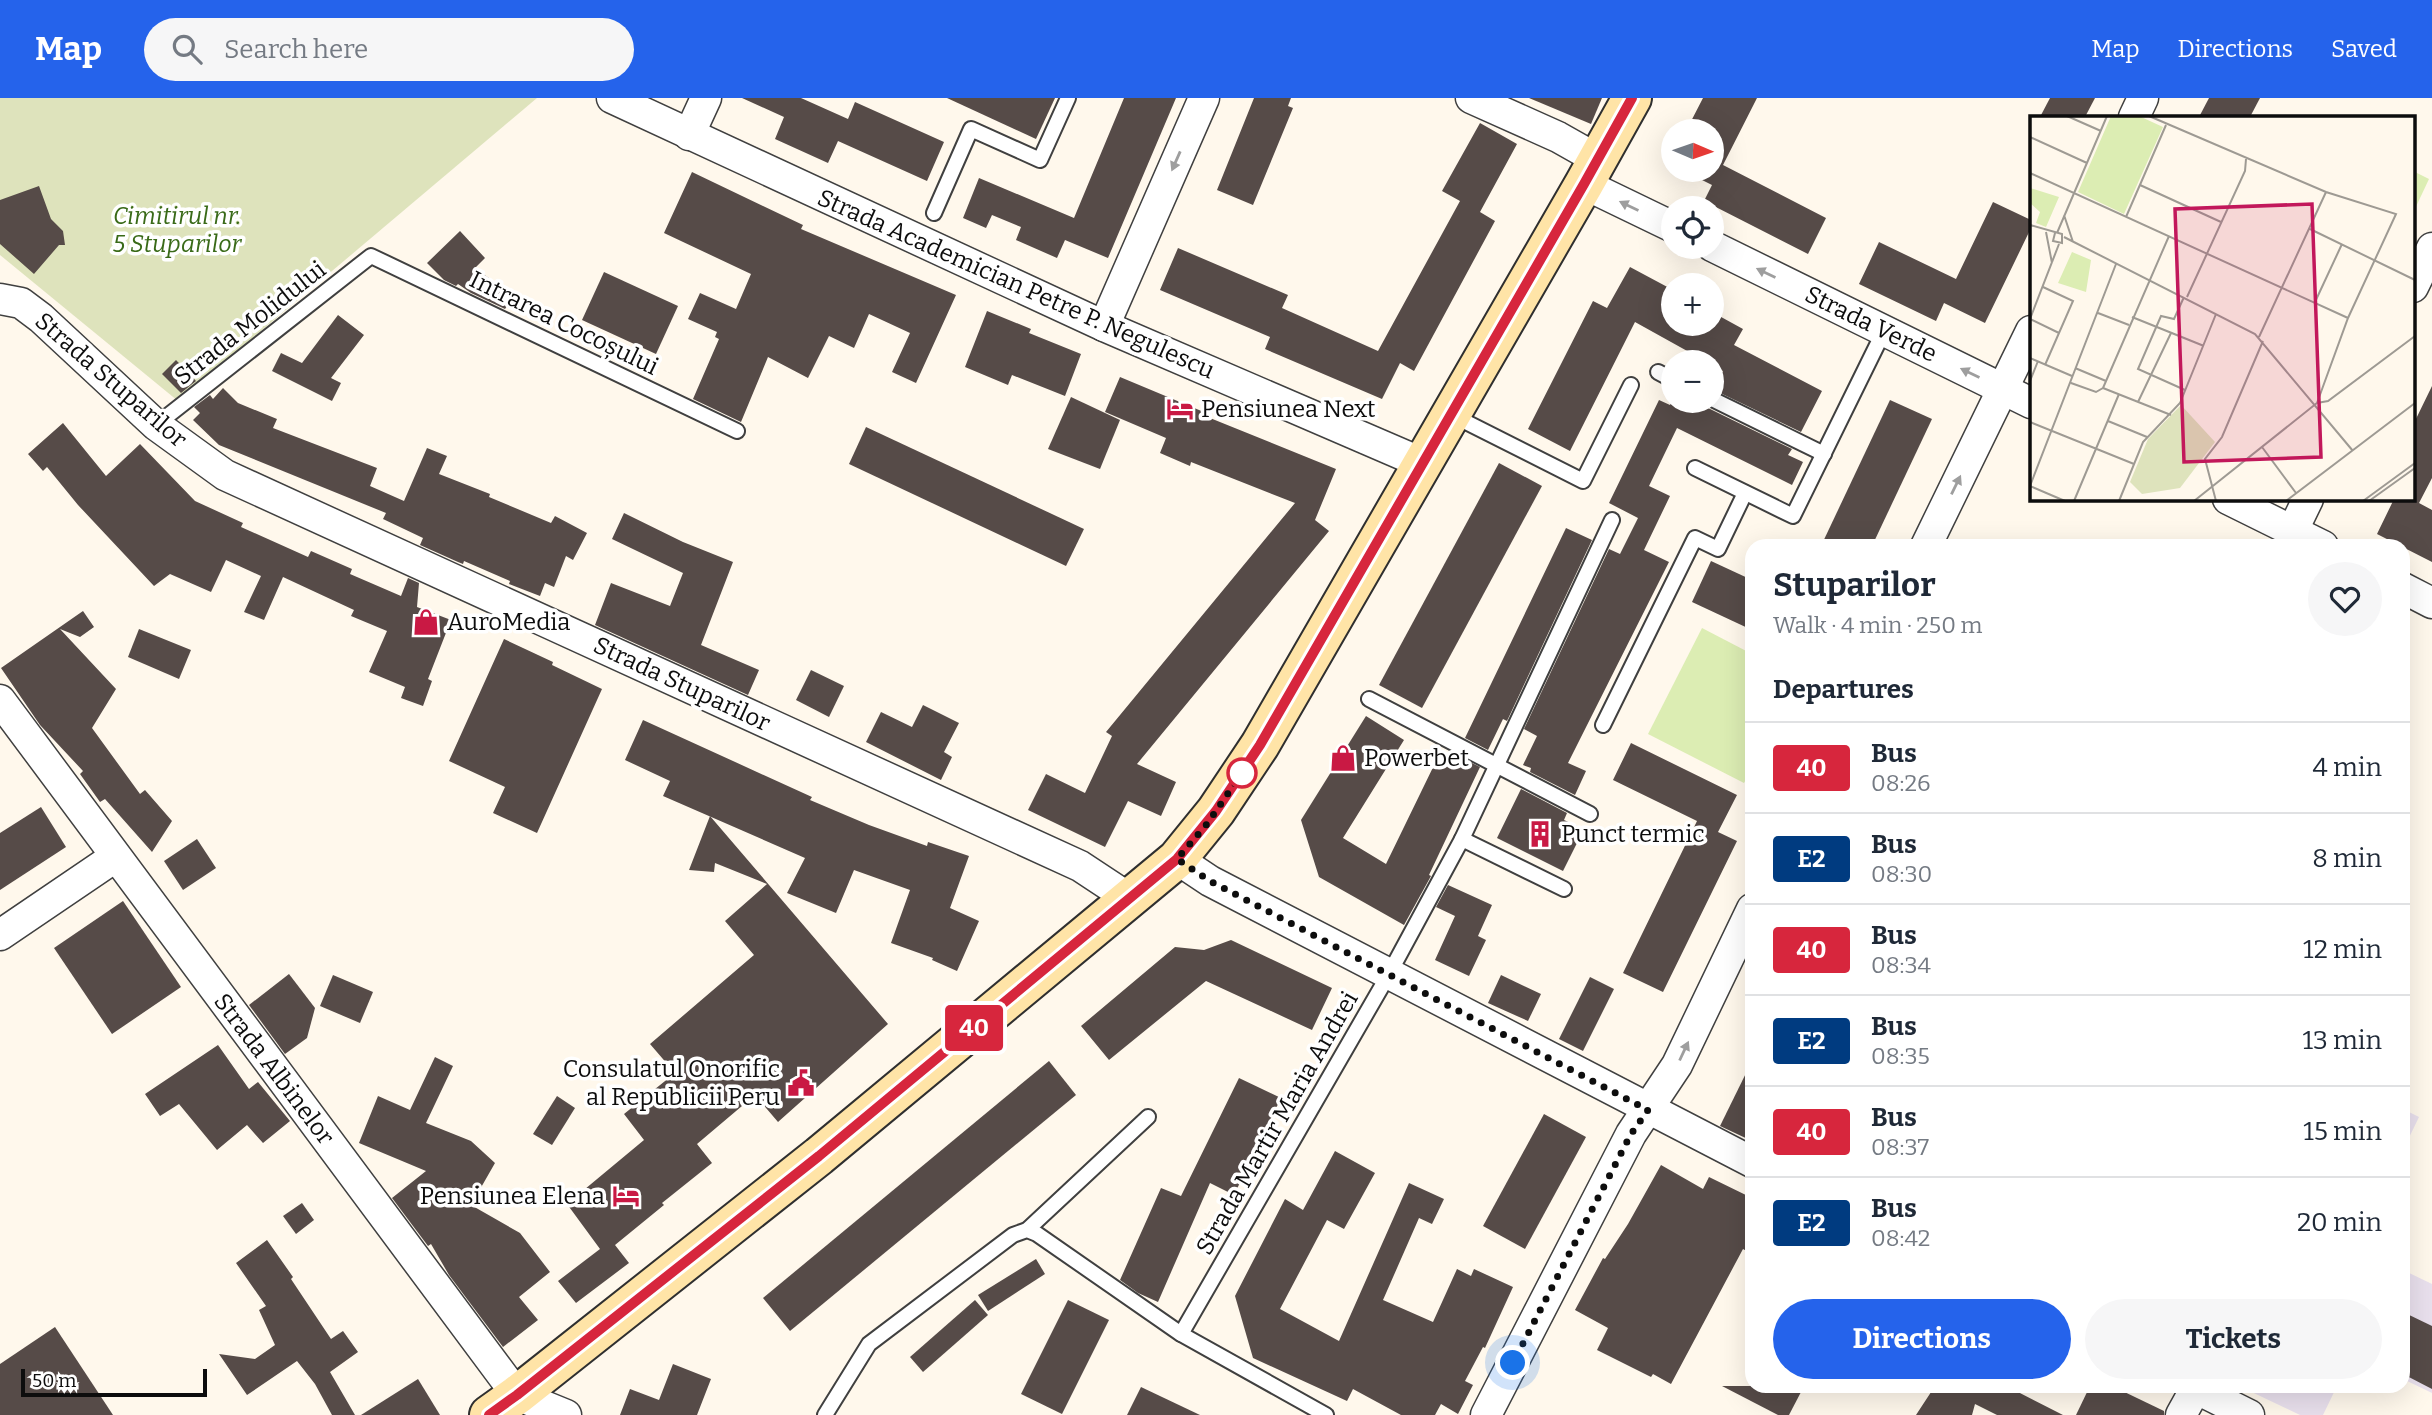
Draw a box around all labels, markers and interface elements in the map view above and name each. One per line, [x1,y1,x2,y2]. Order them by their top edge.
search box [144,18,634,81]
text: Map [35,29,102,69]
icon: search [168,30,206,68]
text: Search here [224,34,368,65]
text: Map [2091,35,2140,63]
text: Directions [2178,35,2293,63]
text: Saved [2331,35,2397,63]
inset map [2030,116,2414,500]
north arrow [1661,119,1724,182]
map controls [1661,119,1724,413]
one-way arrow [1170,150,1181,171]
street label: Strada Academician Petre P. Negulescu [813,183,1219,385]
button: locate [1661,196,1724,259]
one-way arrow [1619,200,1639,211]
park label: Cimitirul nr. 5 Stuparilor [113,202,243,258]
street label: Strada Molidului [169,255,331,391]
street label: Intrarea Cocoșului [465,265,663,382]
one-way arrow [1756,267,1776,278]
button: + [1661,273,1724,336]
street label: Strada Verde [1801,280,1941,368]
street label: Strada Stuparilor [30,307,193,454]
button: − [1661,350,1724,413]
one-way arrow [1960,367,1980,378]
hotel icon: Pensiunea Next [1165,394,1195,424]
place label: Pensiunea Next [1201,395,1376,423]
one-way arrow [1951,475,1962,495]
button: heart [2308,562,2382,636]
text: Stuparilor [1773,565,1936,605]
shop icon: AuroMedia [411,607,441,637]
place label: AuroMedia [447,608,570,636]
text: Walk · 4 min · 250 m [1773,611,1982,639]
street label: Strada Stuparilor [589,631,775,737]
text: Departures [1773,674,1914,705]
text: Bus [1871,738,1917,769]
shop icon: Powerbet [1328,743,1358,773]
place label: Powerbet [1364,744,1469,772]
text: 4 min [2313,752,2382,783]
text: 40 [1797,754,1826,782]
unlabelled marker [1227,758,1257,788]
text: 08:26 [1871,769,1930,797]
building icon: Punct termic [1525,819,1555,849]
place label: Punct termic [1561,820,1705,848]
text: Bus [1871,829,1917,860]
text: 8 min [2312,843,2382,874]
text: E2 [1797,845,1826,873]
text: 08:30 [1871,860,1932,888]
text: Bus [1871,920,1917,951]
text: 12 min [2303,934,2382,965]
text: 40 [1797,936,1826,964]
text: 08:34 [1871,951,1931,979]
street label: Strada Martir Maria Andrei [1190,987,1364,1259]
street label: Strada Albinelor [208,988,340,1150]
line badge: 40 [942,1005,1006,1051]
text: Bus [1871,1011,1917,1042]
text: 40 [959,1014,989,1042]
text: 13 min [2302,1025,2382,1056]
text: E2 [1797,1027,1826,1055]
one-way arrow [1678,1041,1689,1062]
text: 08:35 [1871,1042,1930,1070]
place label: Consulatul Onorific al Republicii Peru [563,1055,780,1111]
public building icon: Consulatul Onorific al Republicii Peru [786,1068,816,1098]
text: Bus [1871,1102,1917,1133]
text: 15 min [2303,1116,2382,1147]
text: 40 [1797,1118,1826,1146]
text: 08:37 [1871,1133,1929,1161]
hotel icon: Pensiunea Elena [611,1181,641,1211]
place label: Pensiunea Elena [420,1182,605,1210]
text: Bus [1871,1193,1917,1224]
text: 20 min [2297,1207,2382,1238]
text: E2 [1797,1209,1826,1237]
text: 08:42 [1871,1224,1930,1252]
button: Directions [1773,1299,2071,1379]
button: Tickets [2085,1299,2382,1379]
your location [1495,1345,1530,1380]
scale bar [21,1366,206,1398]
text: 50 m [32,1369,76,1392]

